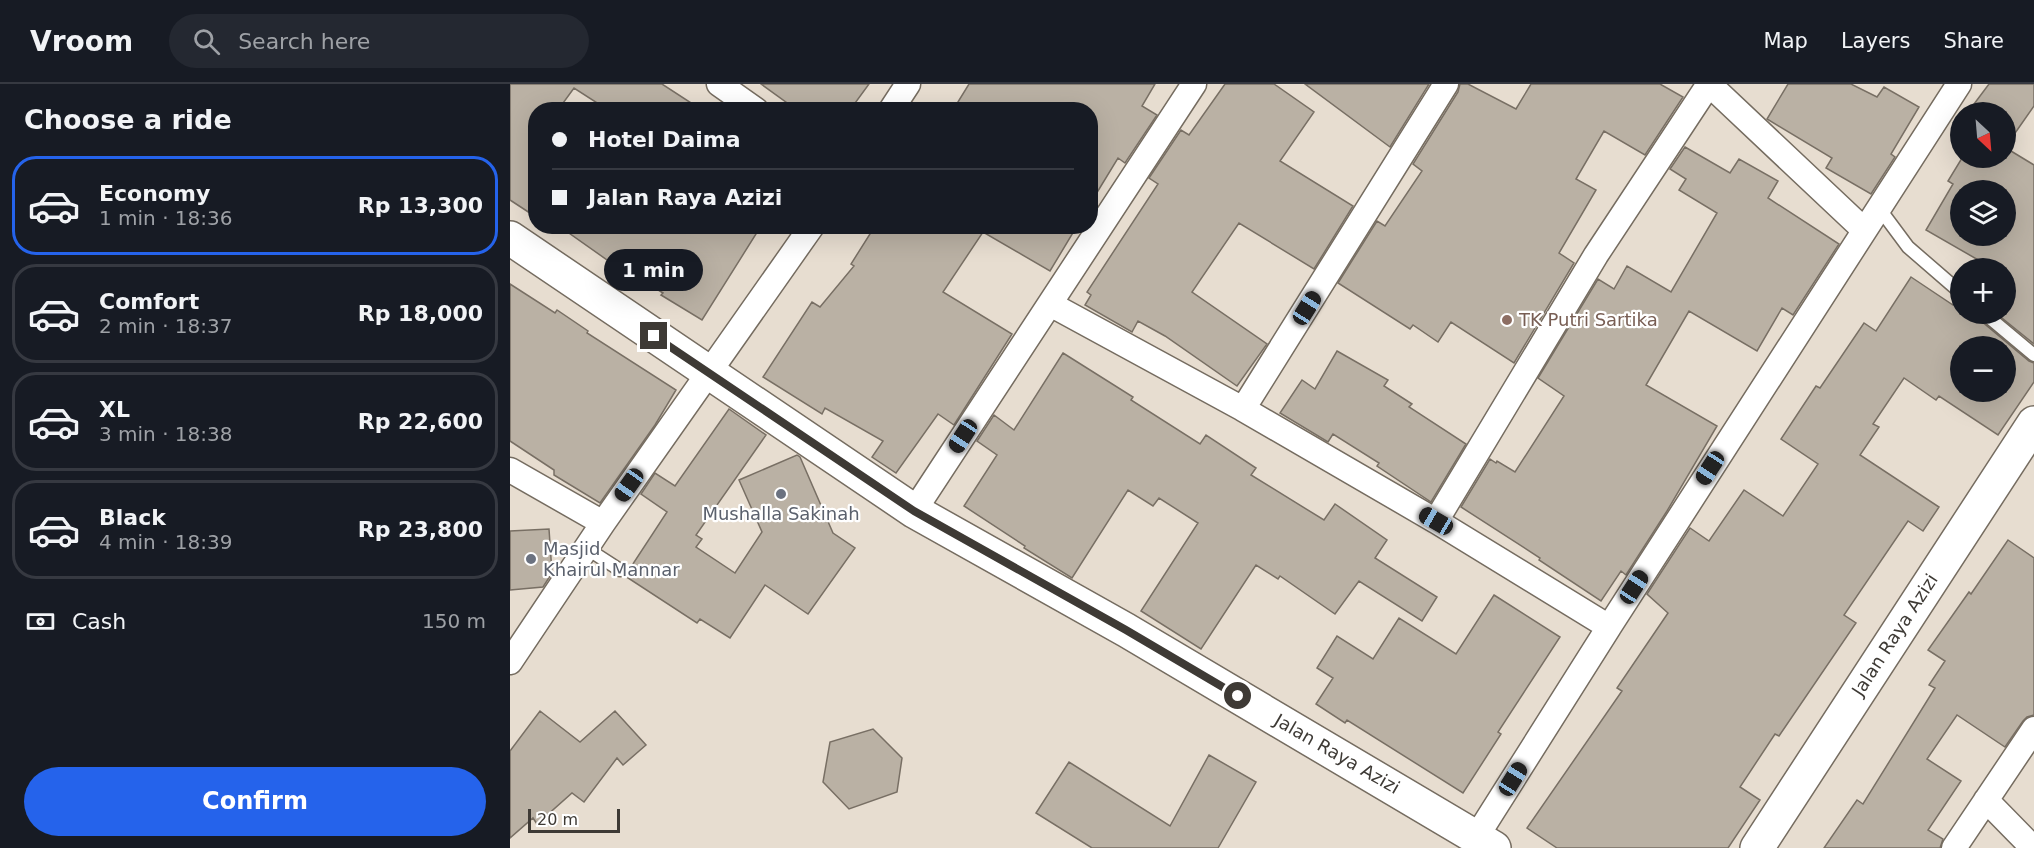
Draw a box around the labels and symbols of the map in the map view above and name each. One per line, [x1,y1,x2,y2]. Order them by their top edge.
north arrow [1950,102,2016,168]
callout: 1 min [604,249,704,291]
car [1290,288,1324,328]
place label: TK Putri Sartika [1518,309,1658,330]
marker: TK Putri Sartika [1500,313,1514,327]
route end [640,322,667,349]
car [946,416,980,456]
car [1693,448,1727,488]
car [611,465,647,505]
marker: Mushalla Sakinah [774,487,788,501]
place label: Mushalla Sakinah [702,503,860,524]
car [1416,504,1456,538]
place label: Masjid Khairul Mannar [543,538,680,580]
marker: Masjid Khairul Mannar [524,552,538,566]
car [1617,567,1651,607]
street label: Jalan Raya Azizi [1847,570,1942,701]
route start [1224,682,1251,709]
street label: Jalan Raya Azizi [1270,709,1404,798]
car [1496,759,1530,799]
scale bar [528,806,620,834]

